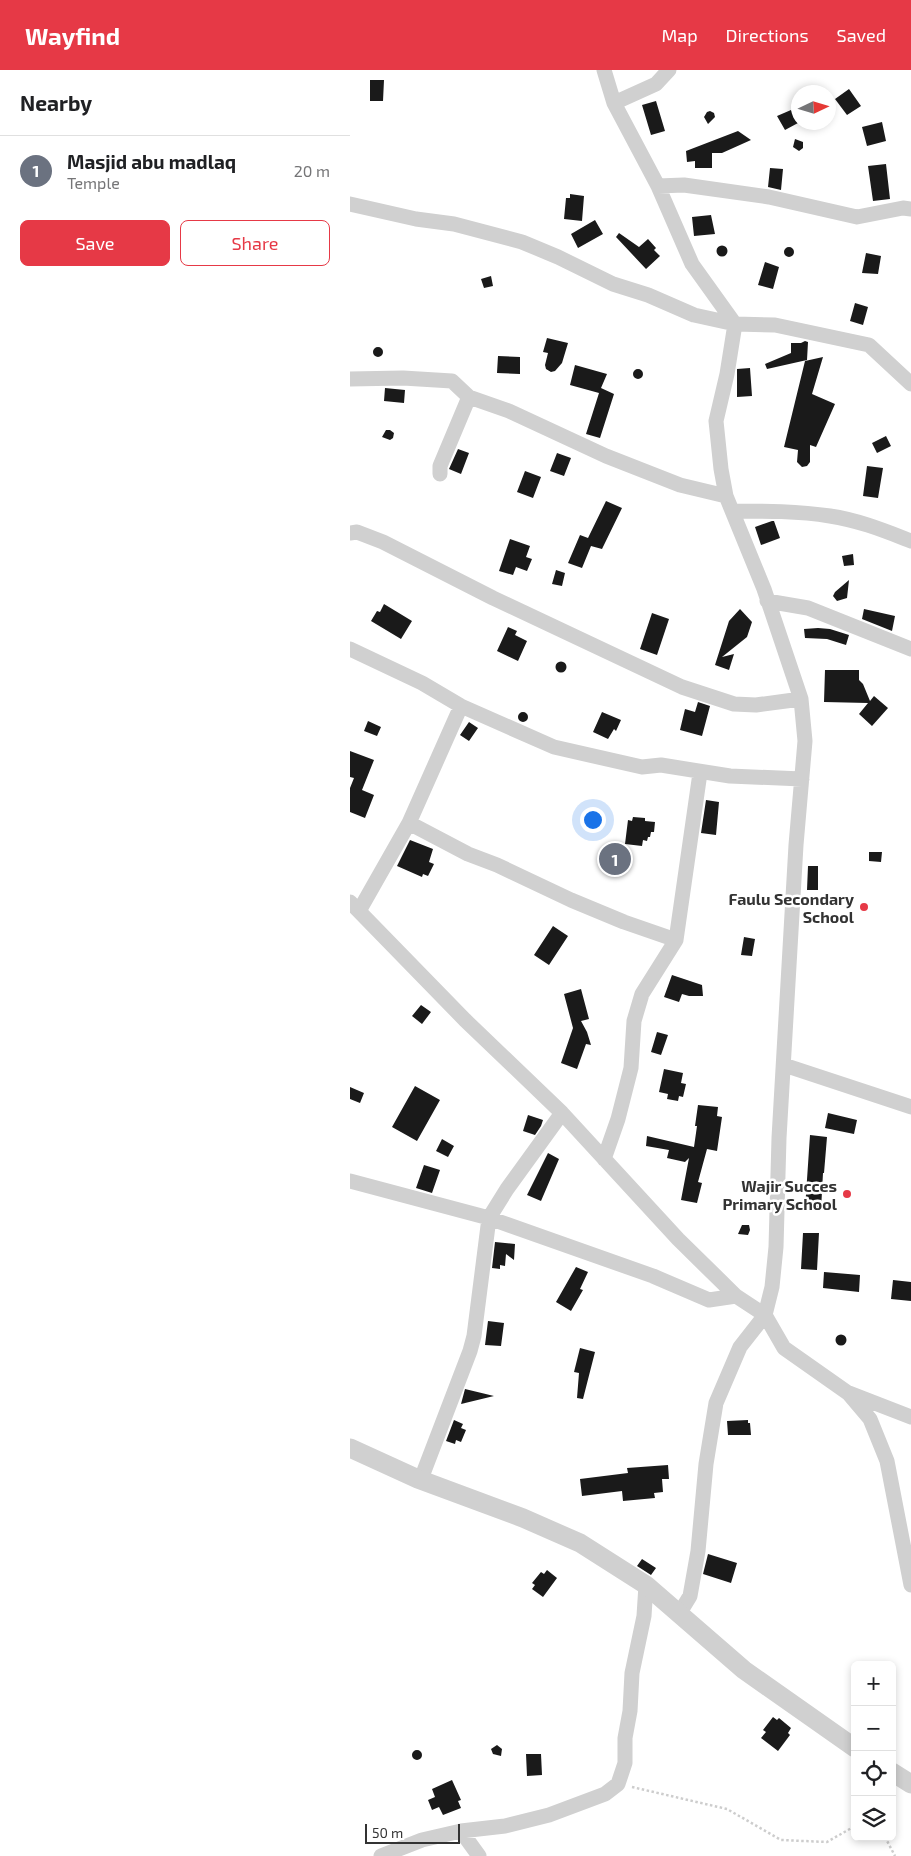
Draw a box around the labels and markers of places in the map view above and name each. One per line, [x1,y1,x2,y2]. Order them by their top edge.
pin: 1 [599,840,631,878]
place label: Faulu Secondary School [729,889,855,926]
marker: Faulu Secondary School [858,901,870,913]
place label: Wajir Succes Primary School [722,1176,838,1214]
marker: Wajir Succes Primary School [841,1188,853,1200]

